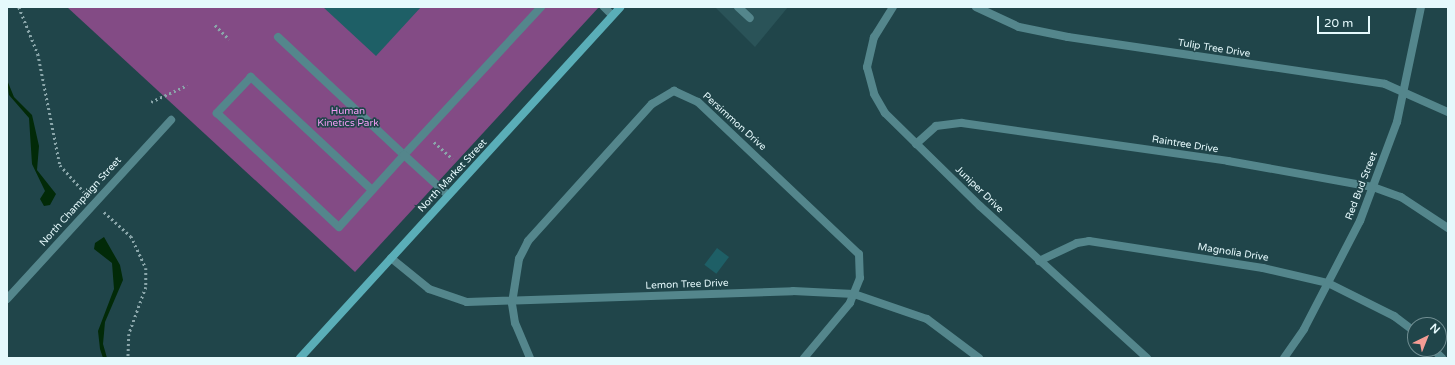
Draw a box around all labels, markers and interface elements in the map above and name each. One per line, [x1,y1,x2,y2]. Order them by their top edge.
scale bar [1319,8,1372,34]
text: 20 m [1324,16,1353,30]
street label: Tulip Tree Drive [1177,37,1251,61]
street label: Persimmon Drive [700,90,768,154]
park label: Human Kinetics Park [317,105,379,128]
street label: Raintree Drive [1151,134,1219,156]
street label: North Market Street [416,137,490,215]
street label: Red Bud Street [1343,150,1381,222]
street label: North Champaign Street [38,155,124,249]
street label: Juniper Drive [952,164,1006,216]
street label: Magnolia Drive [1197,241,1269,265]
street label: Lemon Tree Drive [645,278,729,292]
north arrow [1407,317,1447,357]
text: N [1427,321,1443,336]

